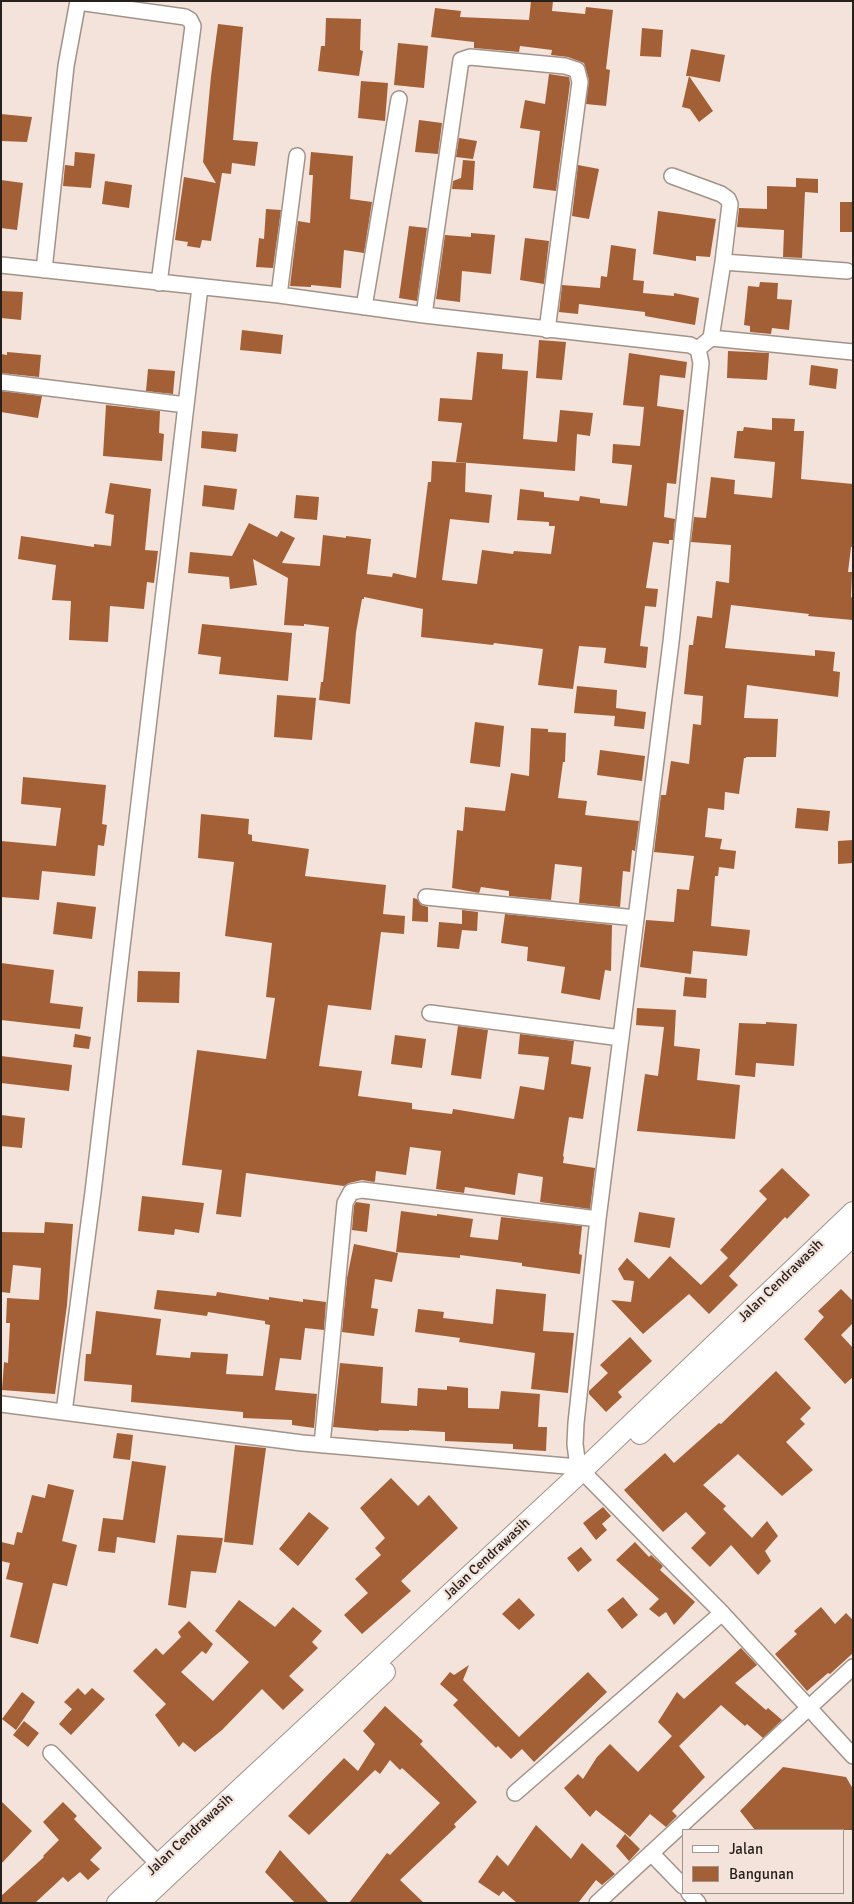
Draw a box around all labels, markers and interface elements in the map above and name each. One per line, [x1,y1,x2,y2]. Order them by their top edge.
street label: Jalan Cendrawasih [735,1236,827,1326]
street label: Jalan Cendrawasih [440,1515,534,1603]
street label: Jalan Cendrawasih [143,1791,237,1879]
legend [682,1829,844,1894]
text: Jalan [729,1840,763,1858]
text: Bangunan [729,1865,794,1883]

